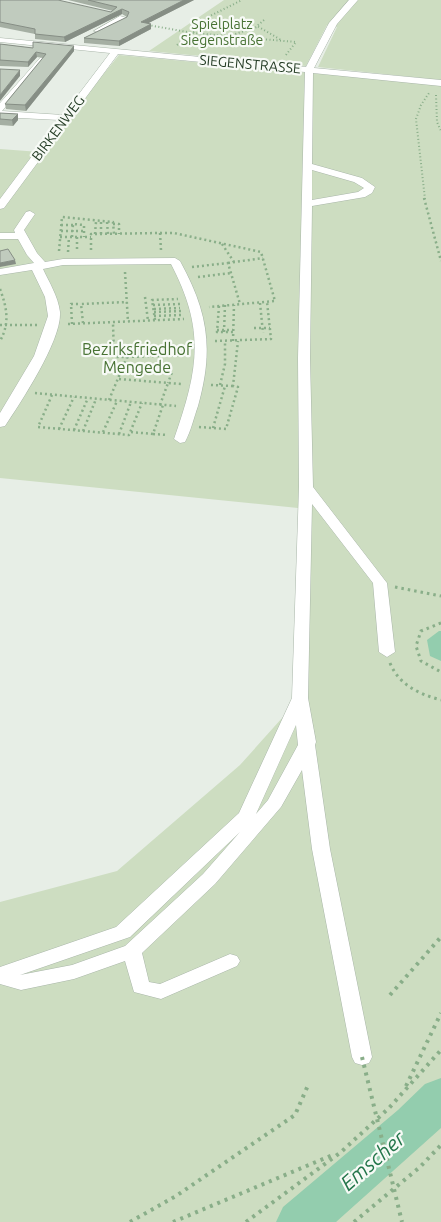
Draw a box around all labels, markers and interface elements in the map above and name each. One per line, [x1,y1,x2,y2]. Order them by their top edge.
park label: Spielplatz Siegenstraße [181,16,263,48]
street label: SIEGENSTRASSE [199,52,302,76]
street label: BIRKENWEG [28,92,88,164]
park label: Bezirksfriedhof Mengede [82,340,193,376]
water label: Emscher [335,1125,410,1195]

